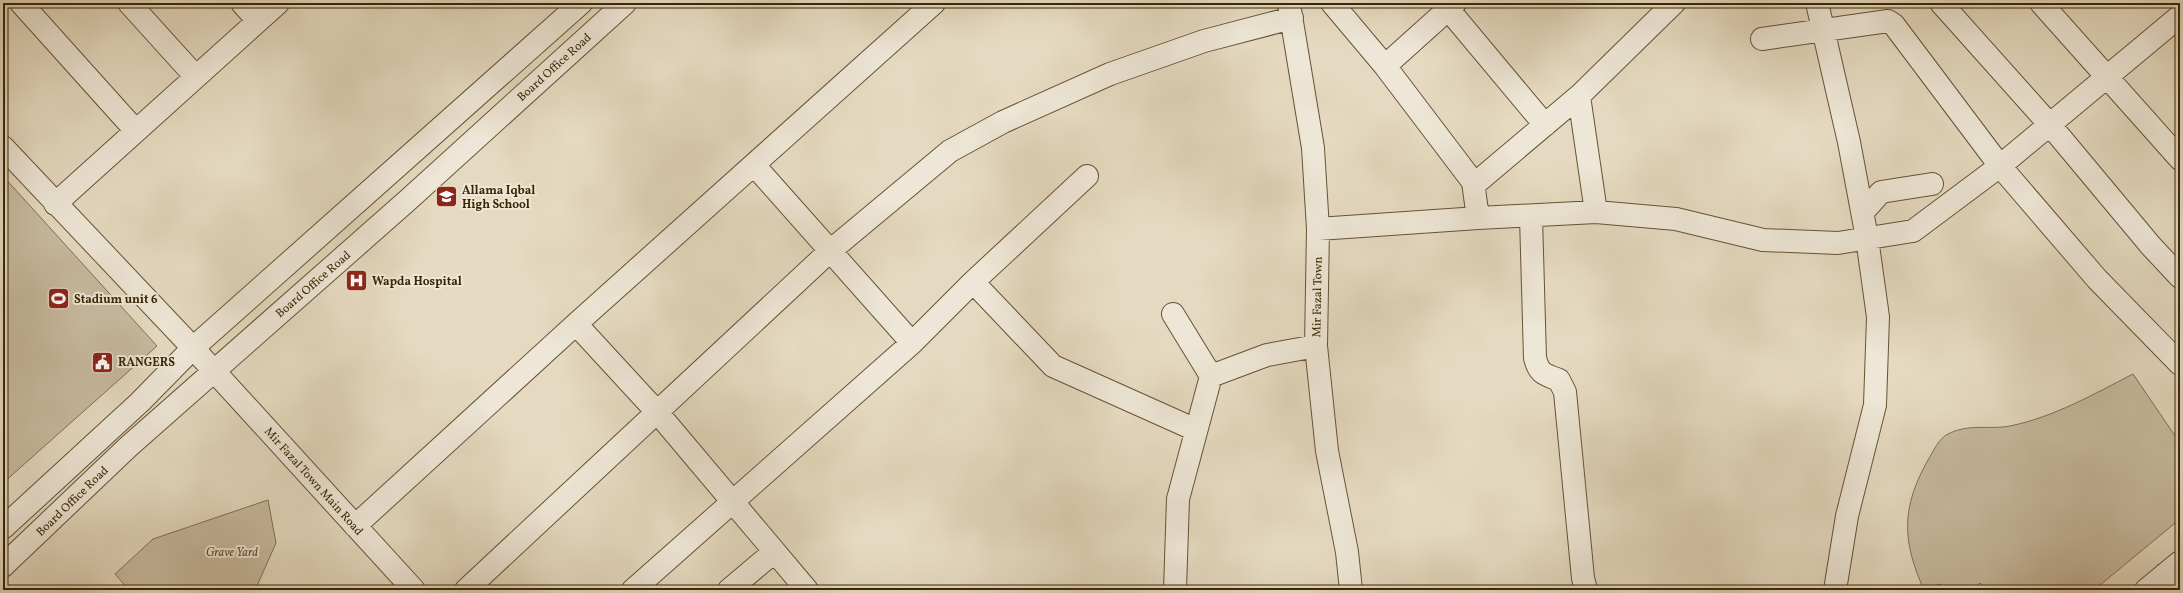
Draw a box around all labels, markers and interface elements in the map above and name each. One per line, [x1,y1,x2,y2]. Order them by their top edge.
street label: Board Office Road [514,30,595,105]
place label: Allama Iqbal High School [462,183,535,213]
school or university icon: Allama Iqbal High School [433,184,459,210]
street label: Board Office Road [273,247,355,322]
street label: Mir Fazal Town [1309,256,1327,338]
hospital icon: Wapda Hospital [343,268,369,294]
place label: Wapda Hospital [372,274,462,290]
sports icon: Stadium unit 6 [45,286,71,312]
place label: Stadium unit 6 [74,292,158,308]
public building icon: RANGERS [90,349,116,375]
place label: RANGERS [118,355,175,371]
street label: Mir Fazal Town Main Road [260,424,366,539]
street label: Board Office Road [33,463,112,540]
park label: Grave Yard [206,545,258,561]

